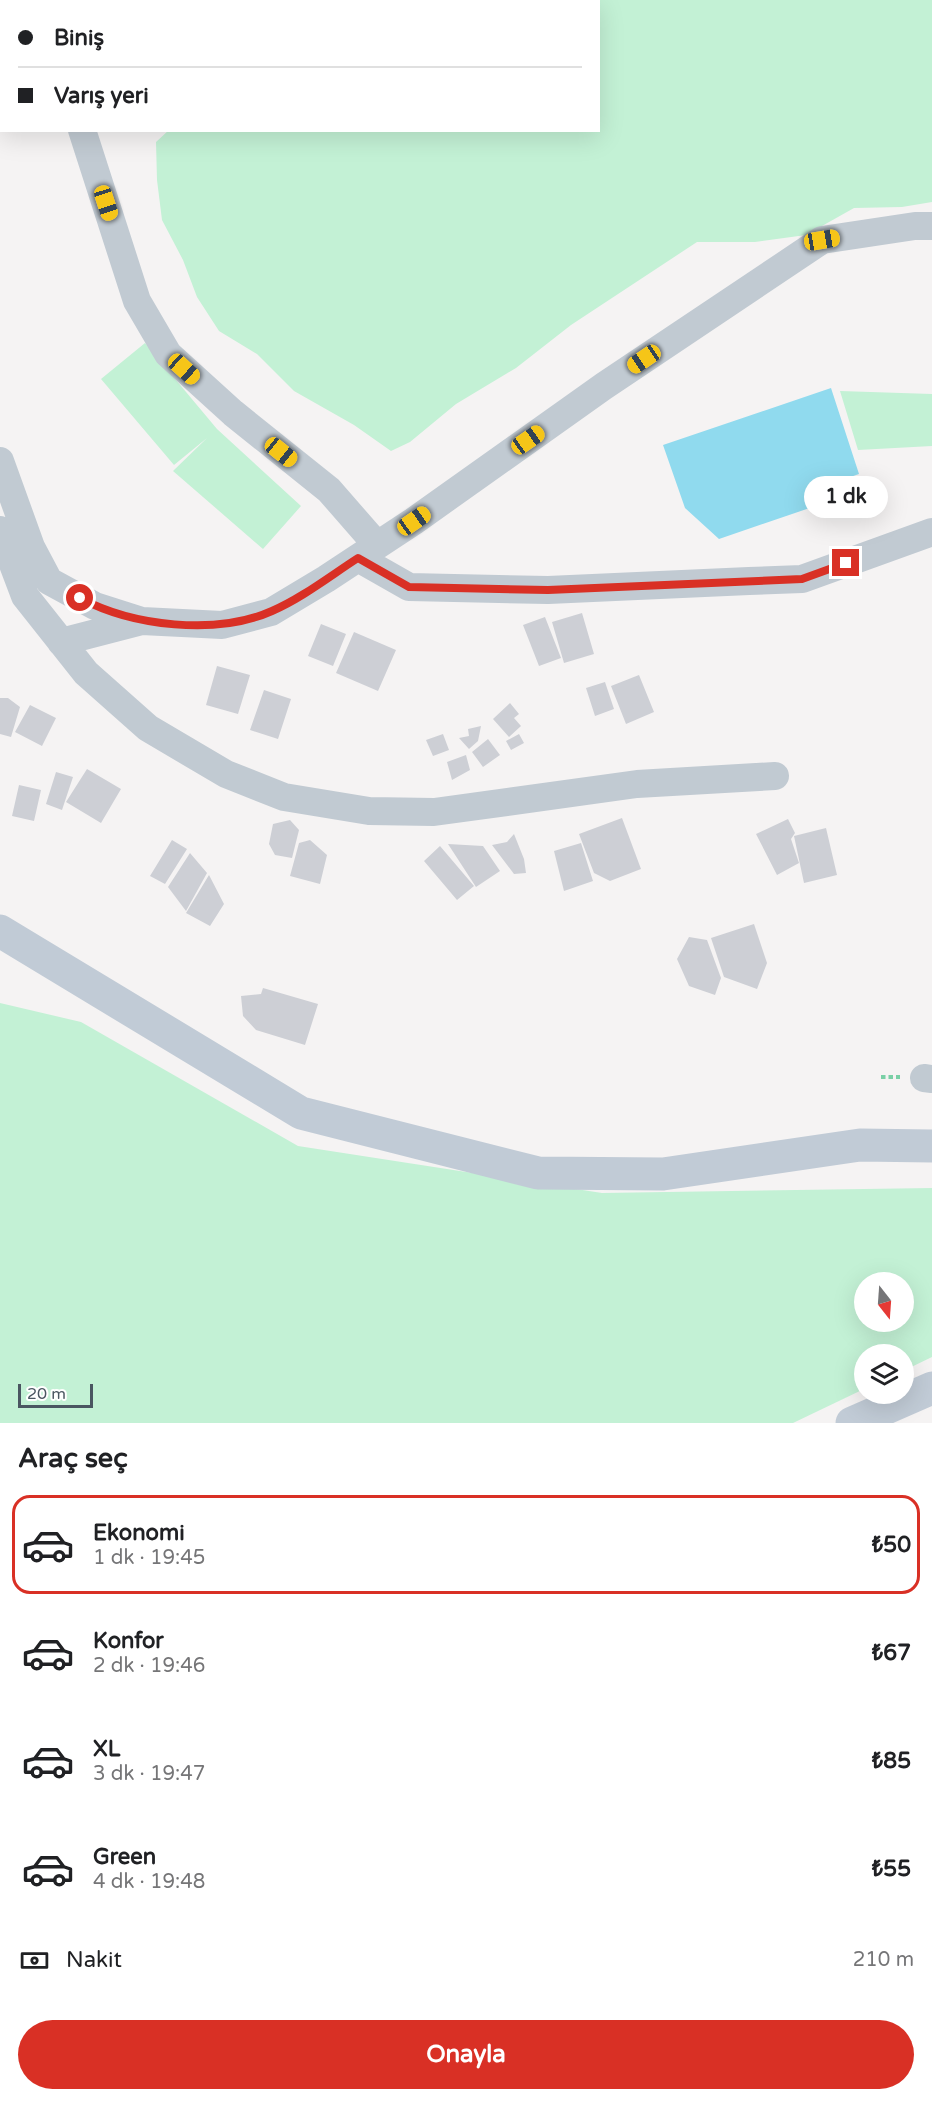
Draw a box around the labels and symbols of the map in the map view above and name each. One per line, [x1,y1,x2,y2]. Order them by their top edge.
car [92,183,120,223]
car [803,228,841,252]
car [624,341,664,377]
car [165,350,203,388]
car [508,422,548,458]
car [261,434,301,470]
callout: 1 dk [804,476,888,518]
car [394,503,434,539]
route end [832,549,859,576]
route start [66,584,93,611]
north arrow [854,1272,914,1332]
scale bar [18,1381,93,1408]

